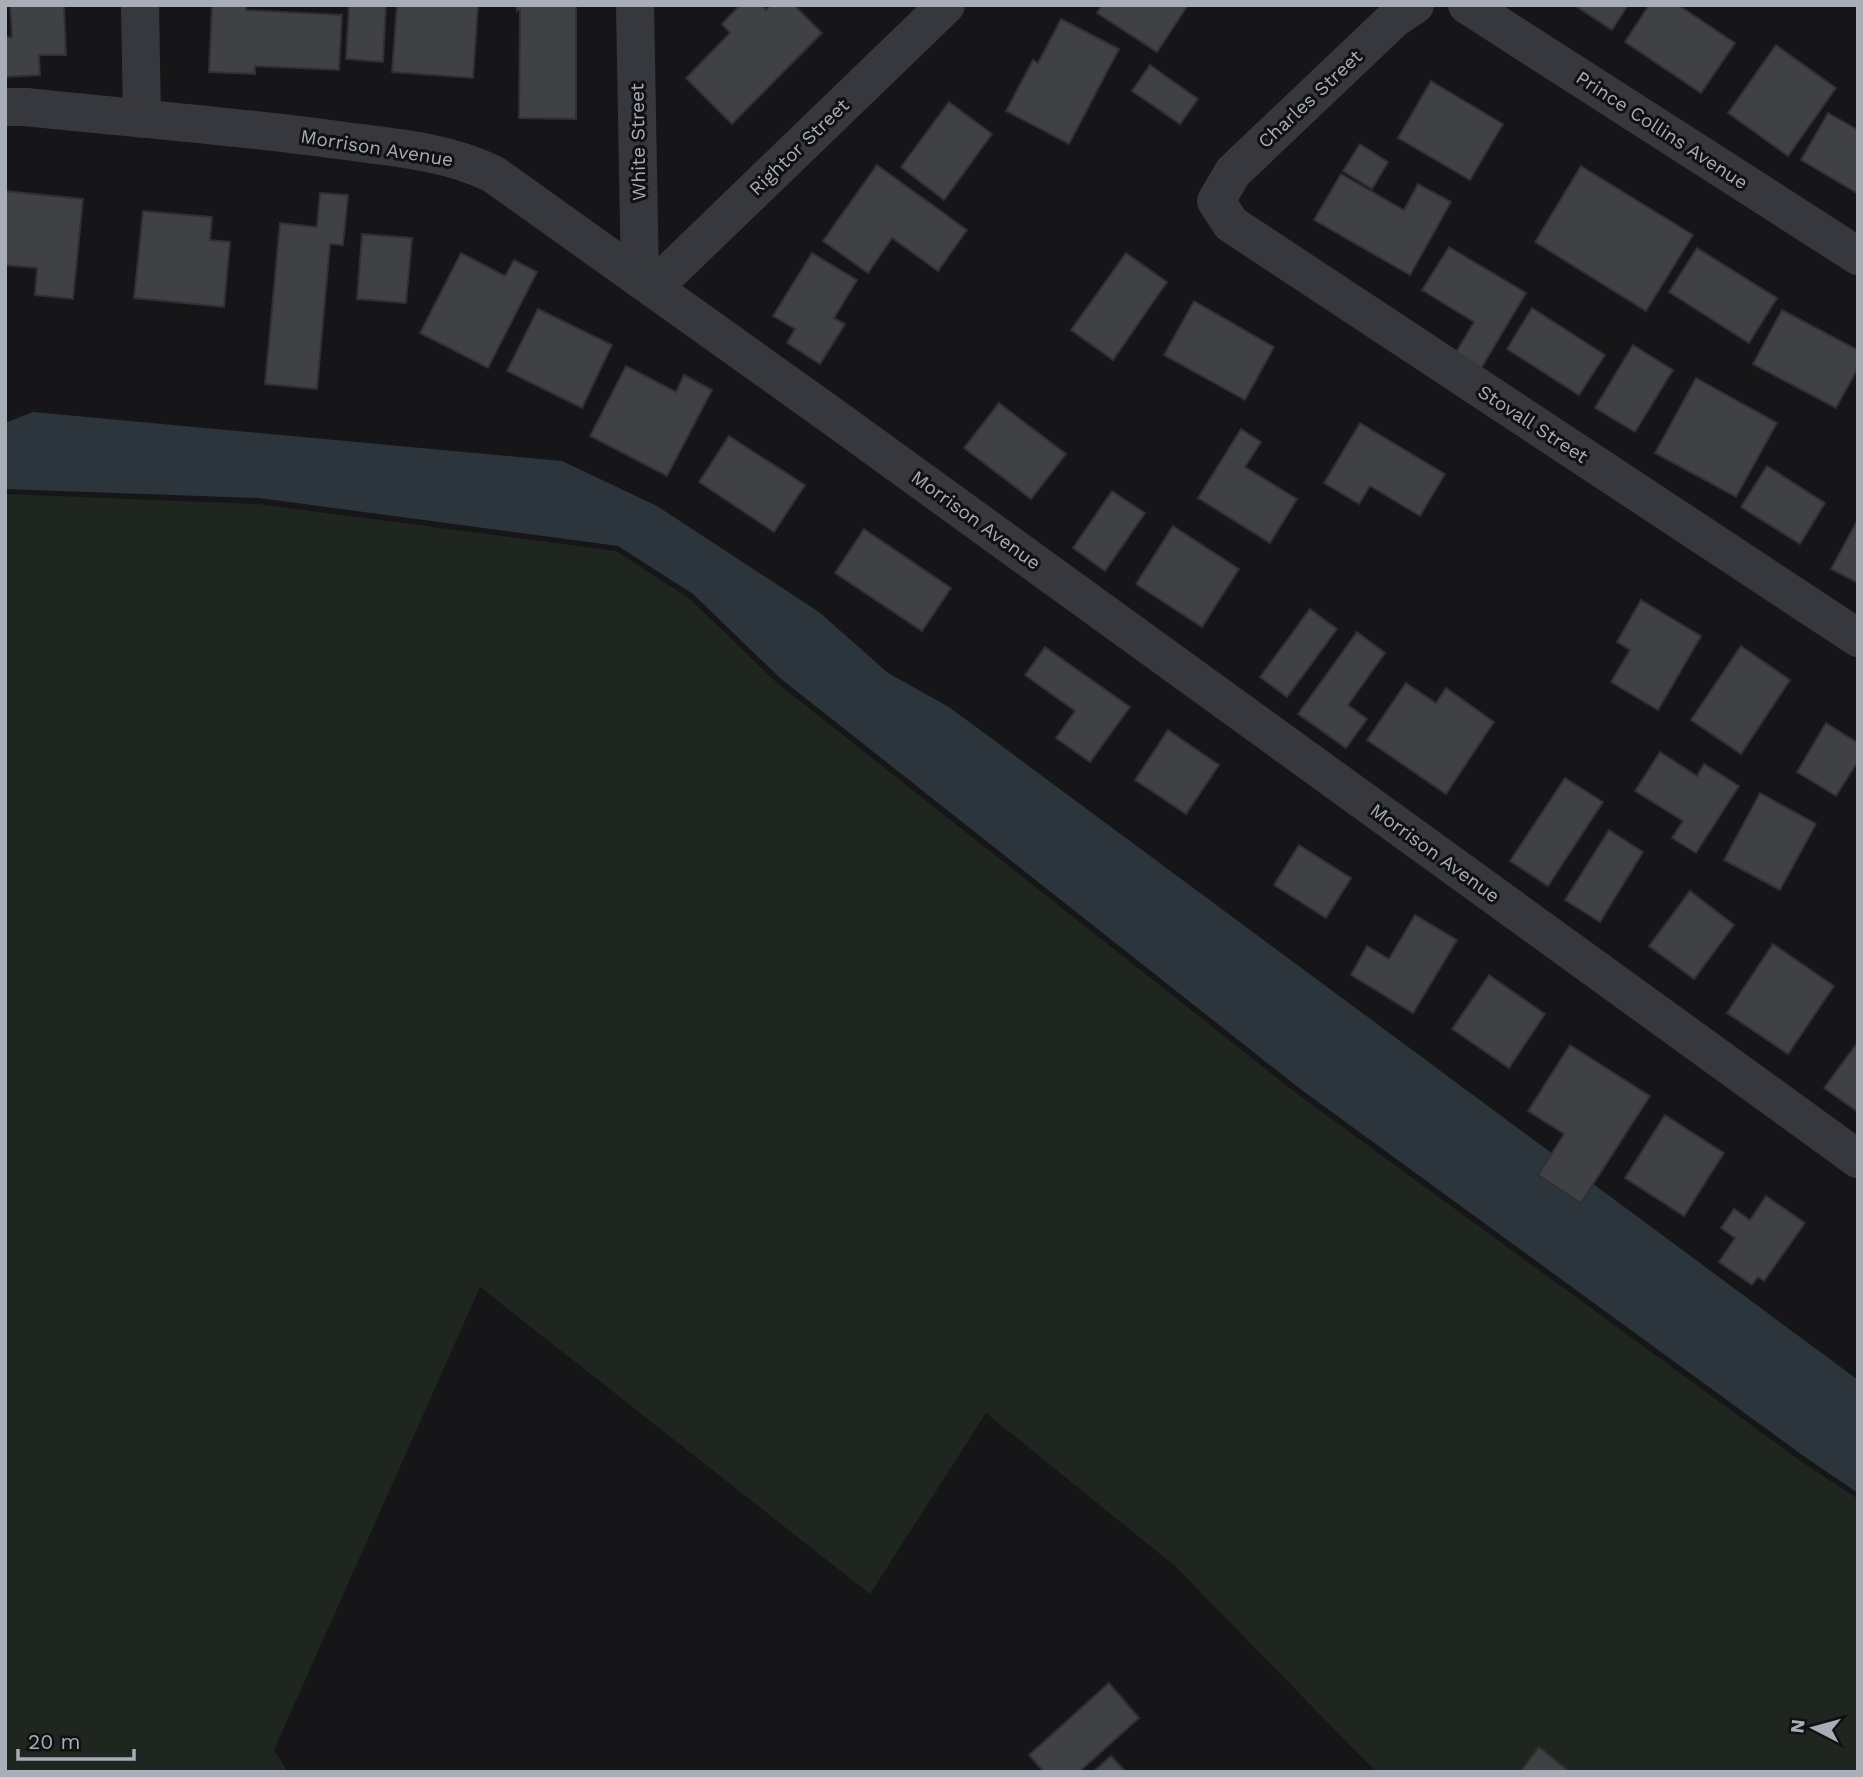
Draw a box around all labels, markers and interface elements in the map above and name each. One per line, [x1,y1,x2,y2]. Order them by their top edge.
street label: Charles Street [1253,45,1367,153]
street label: Prince Collins Avenue [1572,66,1752,194]
street label: White Street [625,83,651,201]
street label: Rightor Street [744,94,854,200]
street label: Morrison Avenue [299,125,455,171]
street label: Stovall Street [1474,380,1592,468]
street label: Morrison Avenue [907,465,1045,575]
street label: Morrison Avenue [1366,798,1504,908]
north arrow [1779,1693,1849,1763]
scale bar [18,1718,133,1762]
text: N [1785,1718,1810,1734]
text: 20 m [28,1729,80,1754]

